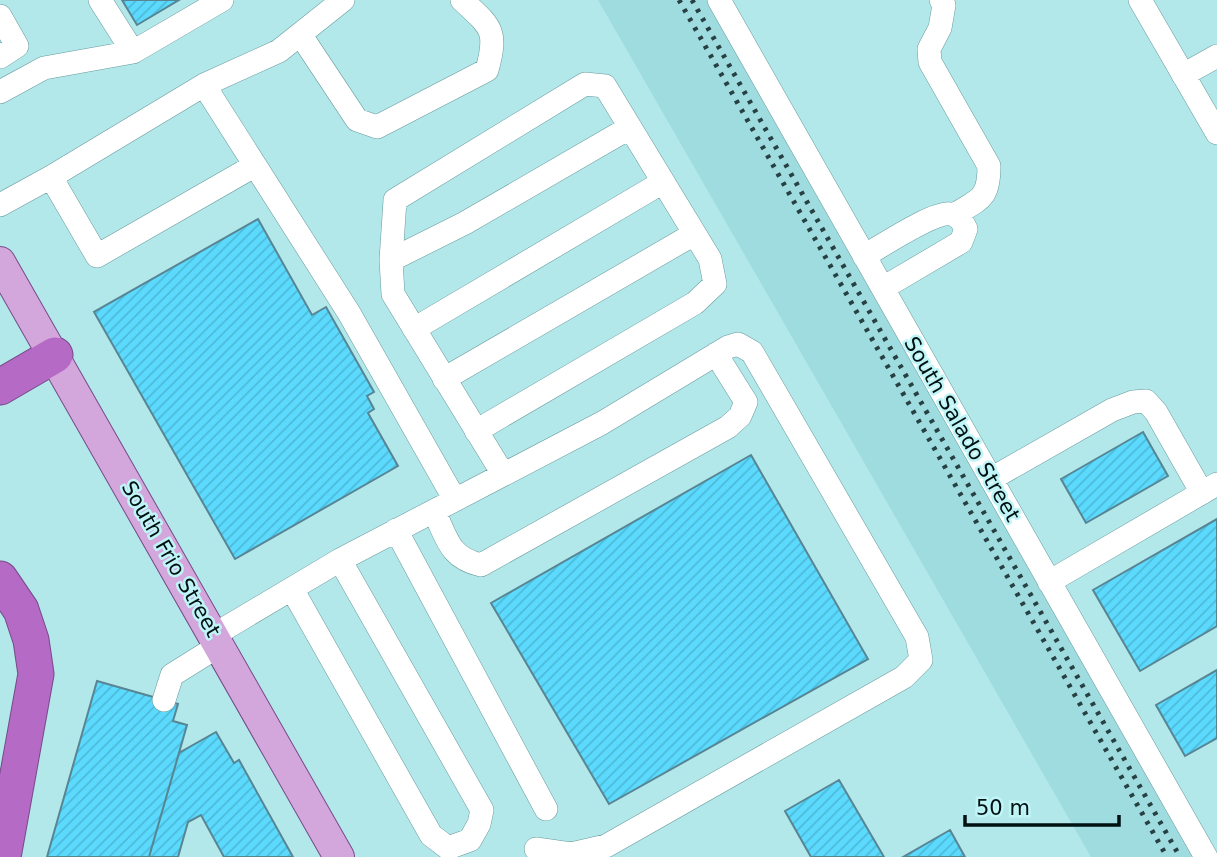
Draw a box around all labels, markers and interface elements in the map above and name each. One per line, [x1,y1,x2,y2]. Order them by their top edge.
street label: South Salado Street [899,332,1025,526]
street label: South Frio Street [117,477,225,641]
scale bar [965,784,1119,828]
text: 50 m [976,796,1030,820]

